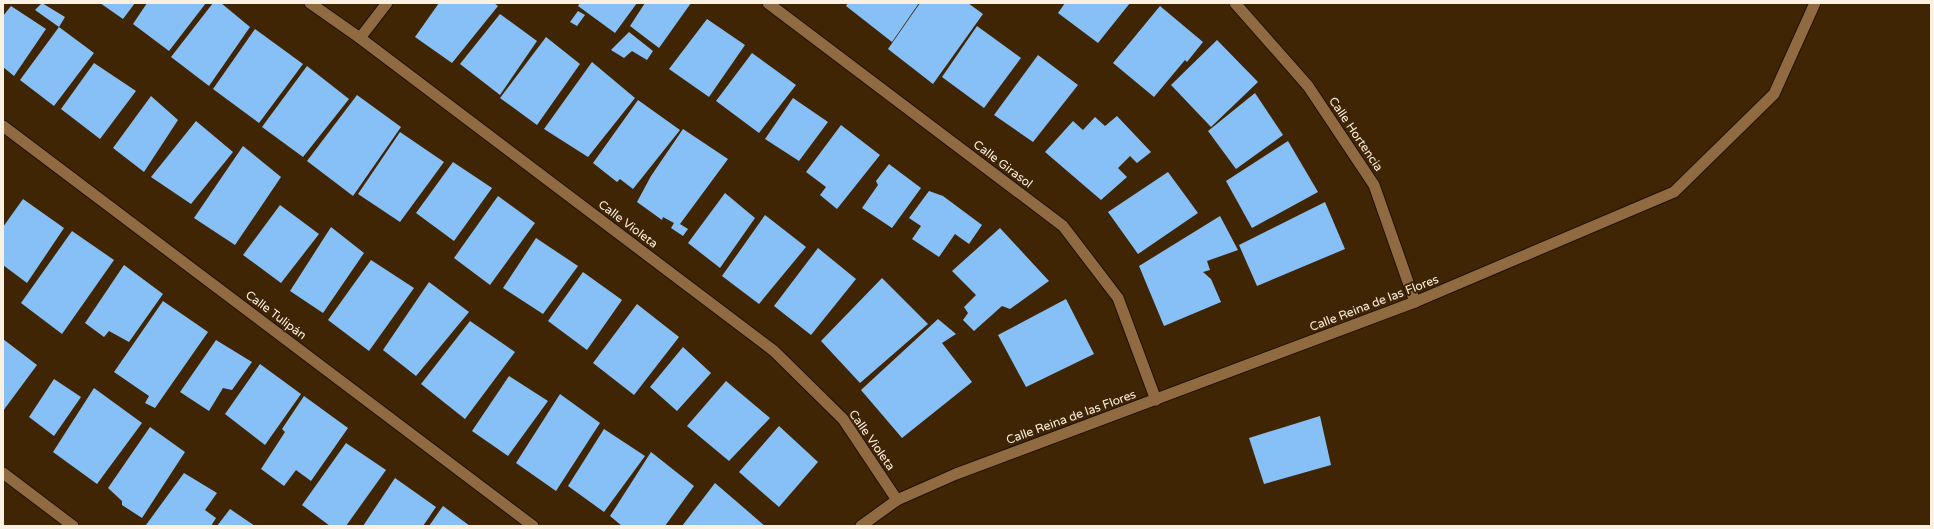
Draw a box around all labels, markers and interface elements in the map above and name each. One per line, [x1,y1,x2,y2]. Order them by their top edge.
street label: Calle Hortencia [1326,94,1386,174]
street label: Calle Girasol [971,137,1035,191]
street label: Calle Violeta [596,197,660,251]
street label: Calle Reina de las Flores [1308,272,1441,334]
street label: Calle Tulipán [243,288,309,342]
street label: Calle Reina de las Flores [1004,387,1138,447]
street label: Calle Violeta [846,407,898,473]

